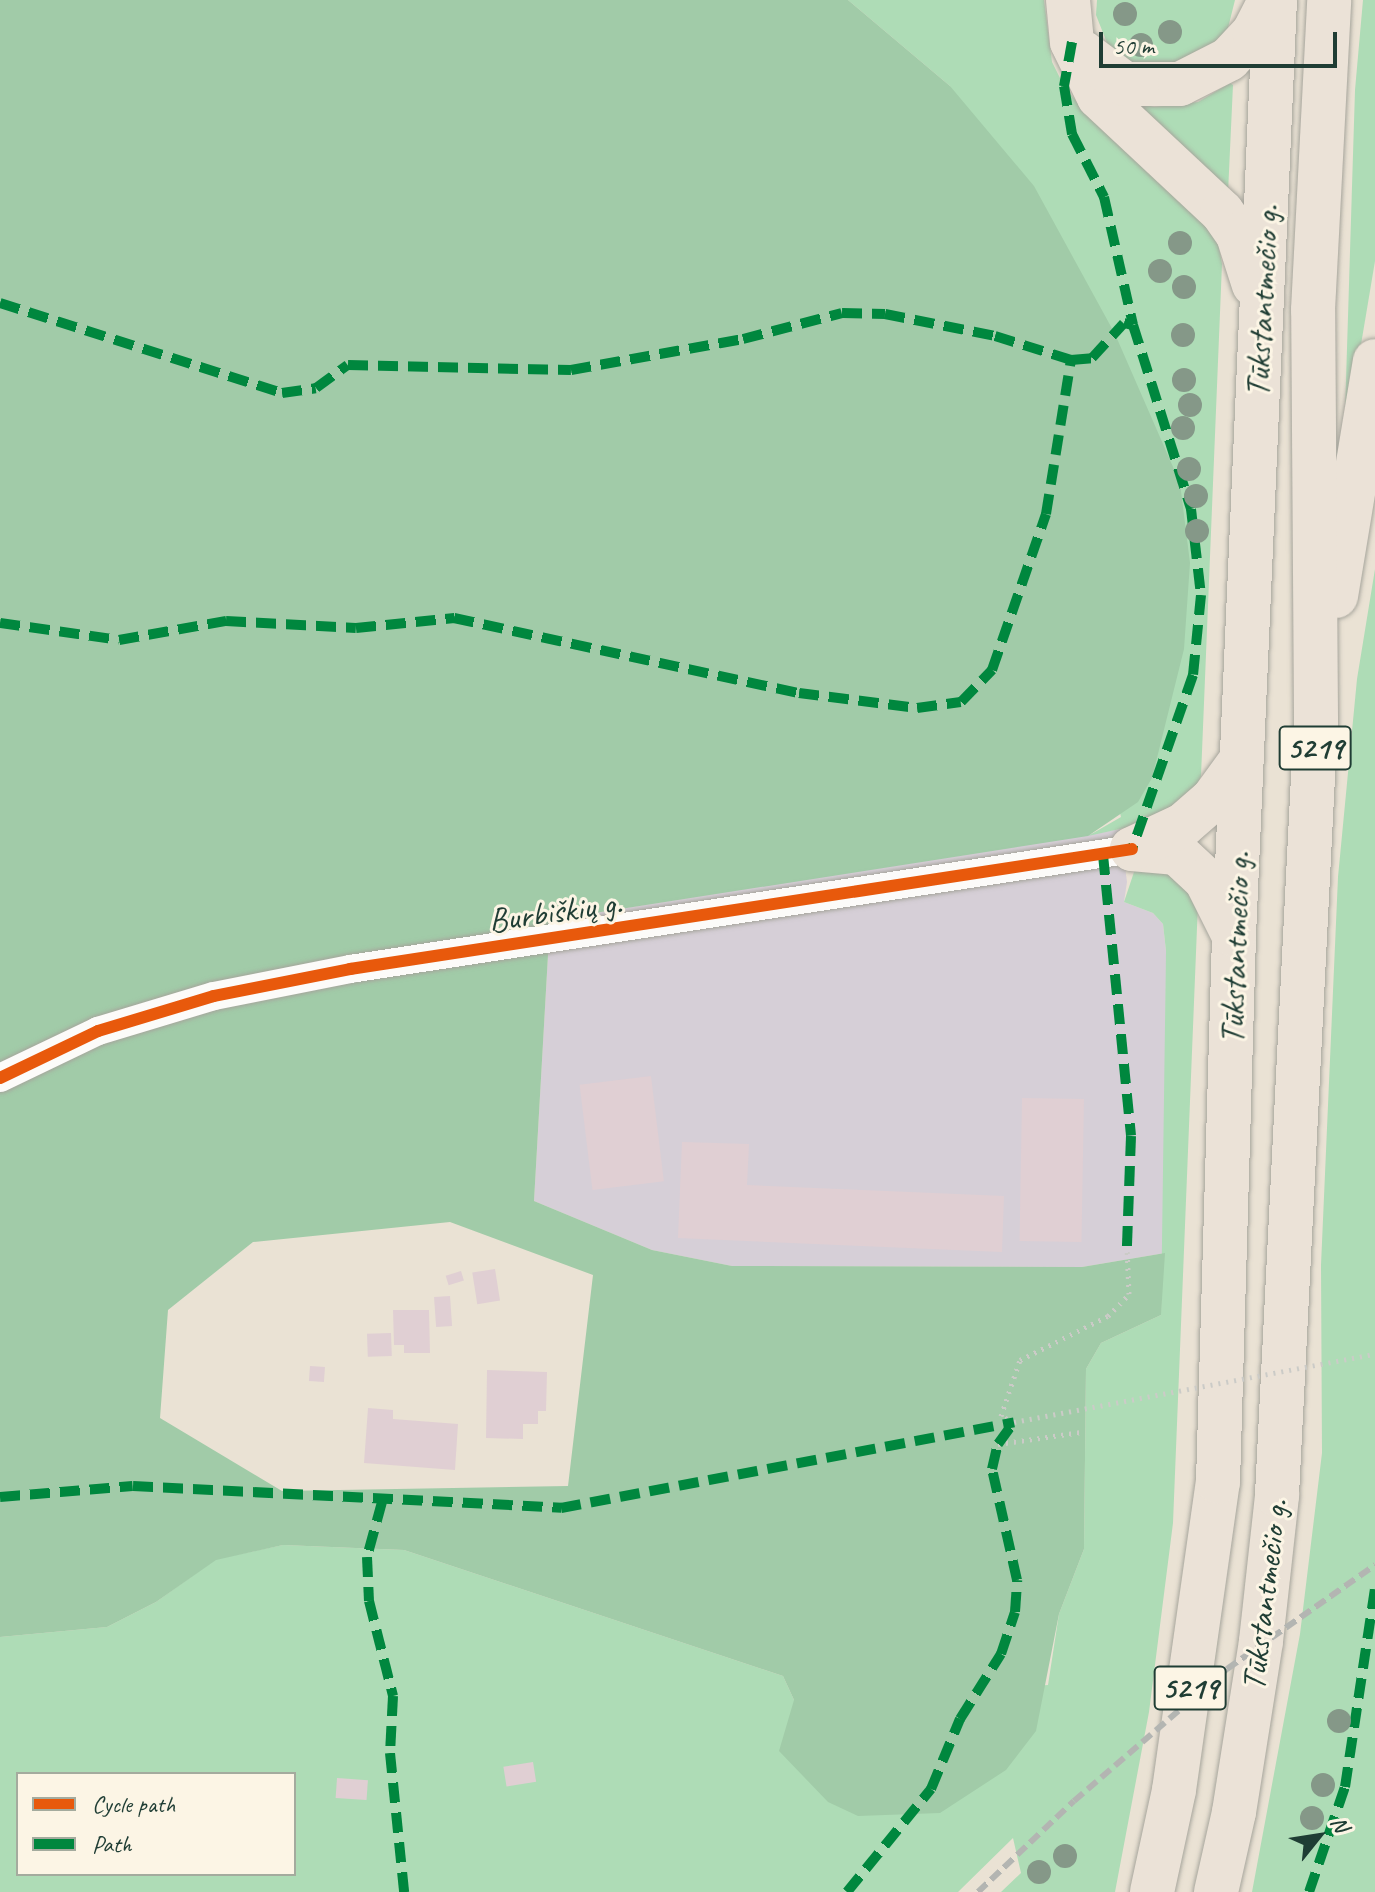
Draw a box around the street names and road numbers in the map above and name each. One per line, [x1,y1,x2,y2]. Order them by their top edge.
street label: Tūkstantmečio g. [1237,204,1287,398]
road number: 5219 [1277,720,1353,776]
street label: Tūkstantmečio g. [1211,851,1259,1045]
street label: Burbiškių g. [486,881,624,941]
street label: Tūkstantmečio g. [1232,1497,1296,1693]
road number: 5219 [1152,1660,1228,1716]

